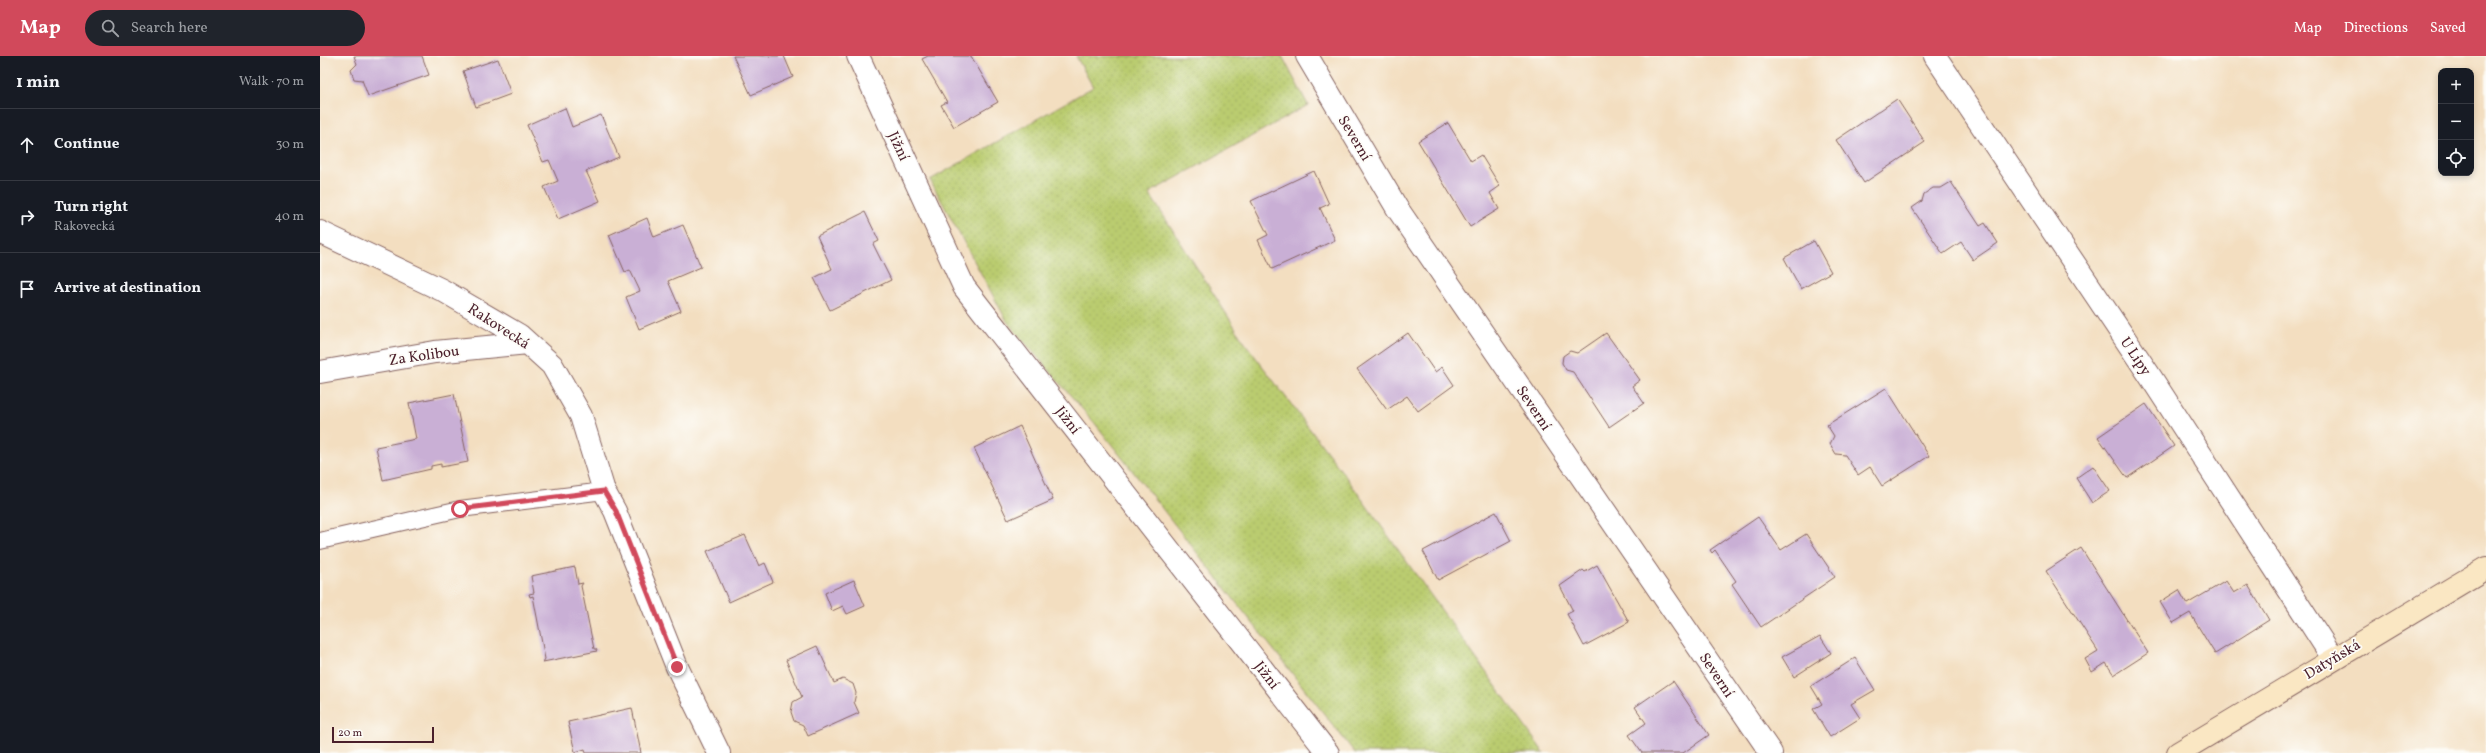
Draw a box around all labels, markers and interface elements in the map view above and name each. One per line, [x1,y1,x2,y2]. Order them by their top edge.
search box [85,10,365,46]
text: Map [20,15,61,41]
icon: search [99,17,121,39]
text: Search here [131,18,208,39]
text: Map [2294,19,2322,38]
text: Directions [2344,19,2408,38]
text: Saved [2430,19,2466,38]
map controls [2438,68,2474,176]
button: + [2438,68,2474,104]
text: 1 min [16,71,60,94]
text: Walk · 70 m [239,73,304,91]
button: − [2438,104,2474,140]
street label: Severní [1332,112,1376,166]
street label: Jižní [882,128,914,165]
icon: ahead [16,134,38,156]
text: Continue [54,134,119,155]
text: 30 m [276,136,304,154]
button: locate [2438,140,2474,176]
text: Turn right [54,197,128,218]
icon: right [16,206,38,228]
text: 40 m [275,208,304,226]
text: Rakovecká [54,218,115,236]
icon: arrive [16,278,38,300]
text: Arrive at destination [54,278,201,299]
street label: Rakovecká [463,299,533,355]
street label: U Lípy [2114,333,2155,380]
street label: Za Kolibou [388,341,461,372]
street label: Severní [1510,382,1556,436]
street label: Jižní [1049,402,1085,440]
route start [451,500,469,518]
street label: Datyňská [2301,635,2365,685]
street label: Severní [1693,649,1739,703]
street label: Jižní [1248,657,1284,695]
route end [668,658,686,676]
scale bar [332,725,434,744]
text: 20 m [338,726,362,741]

